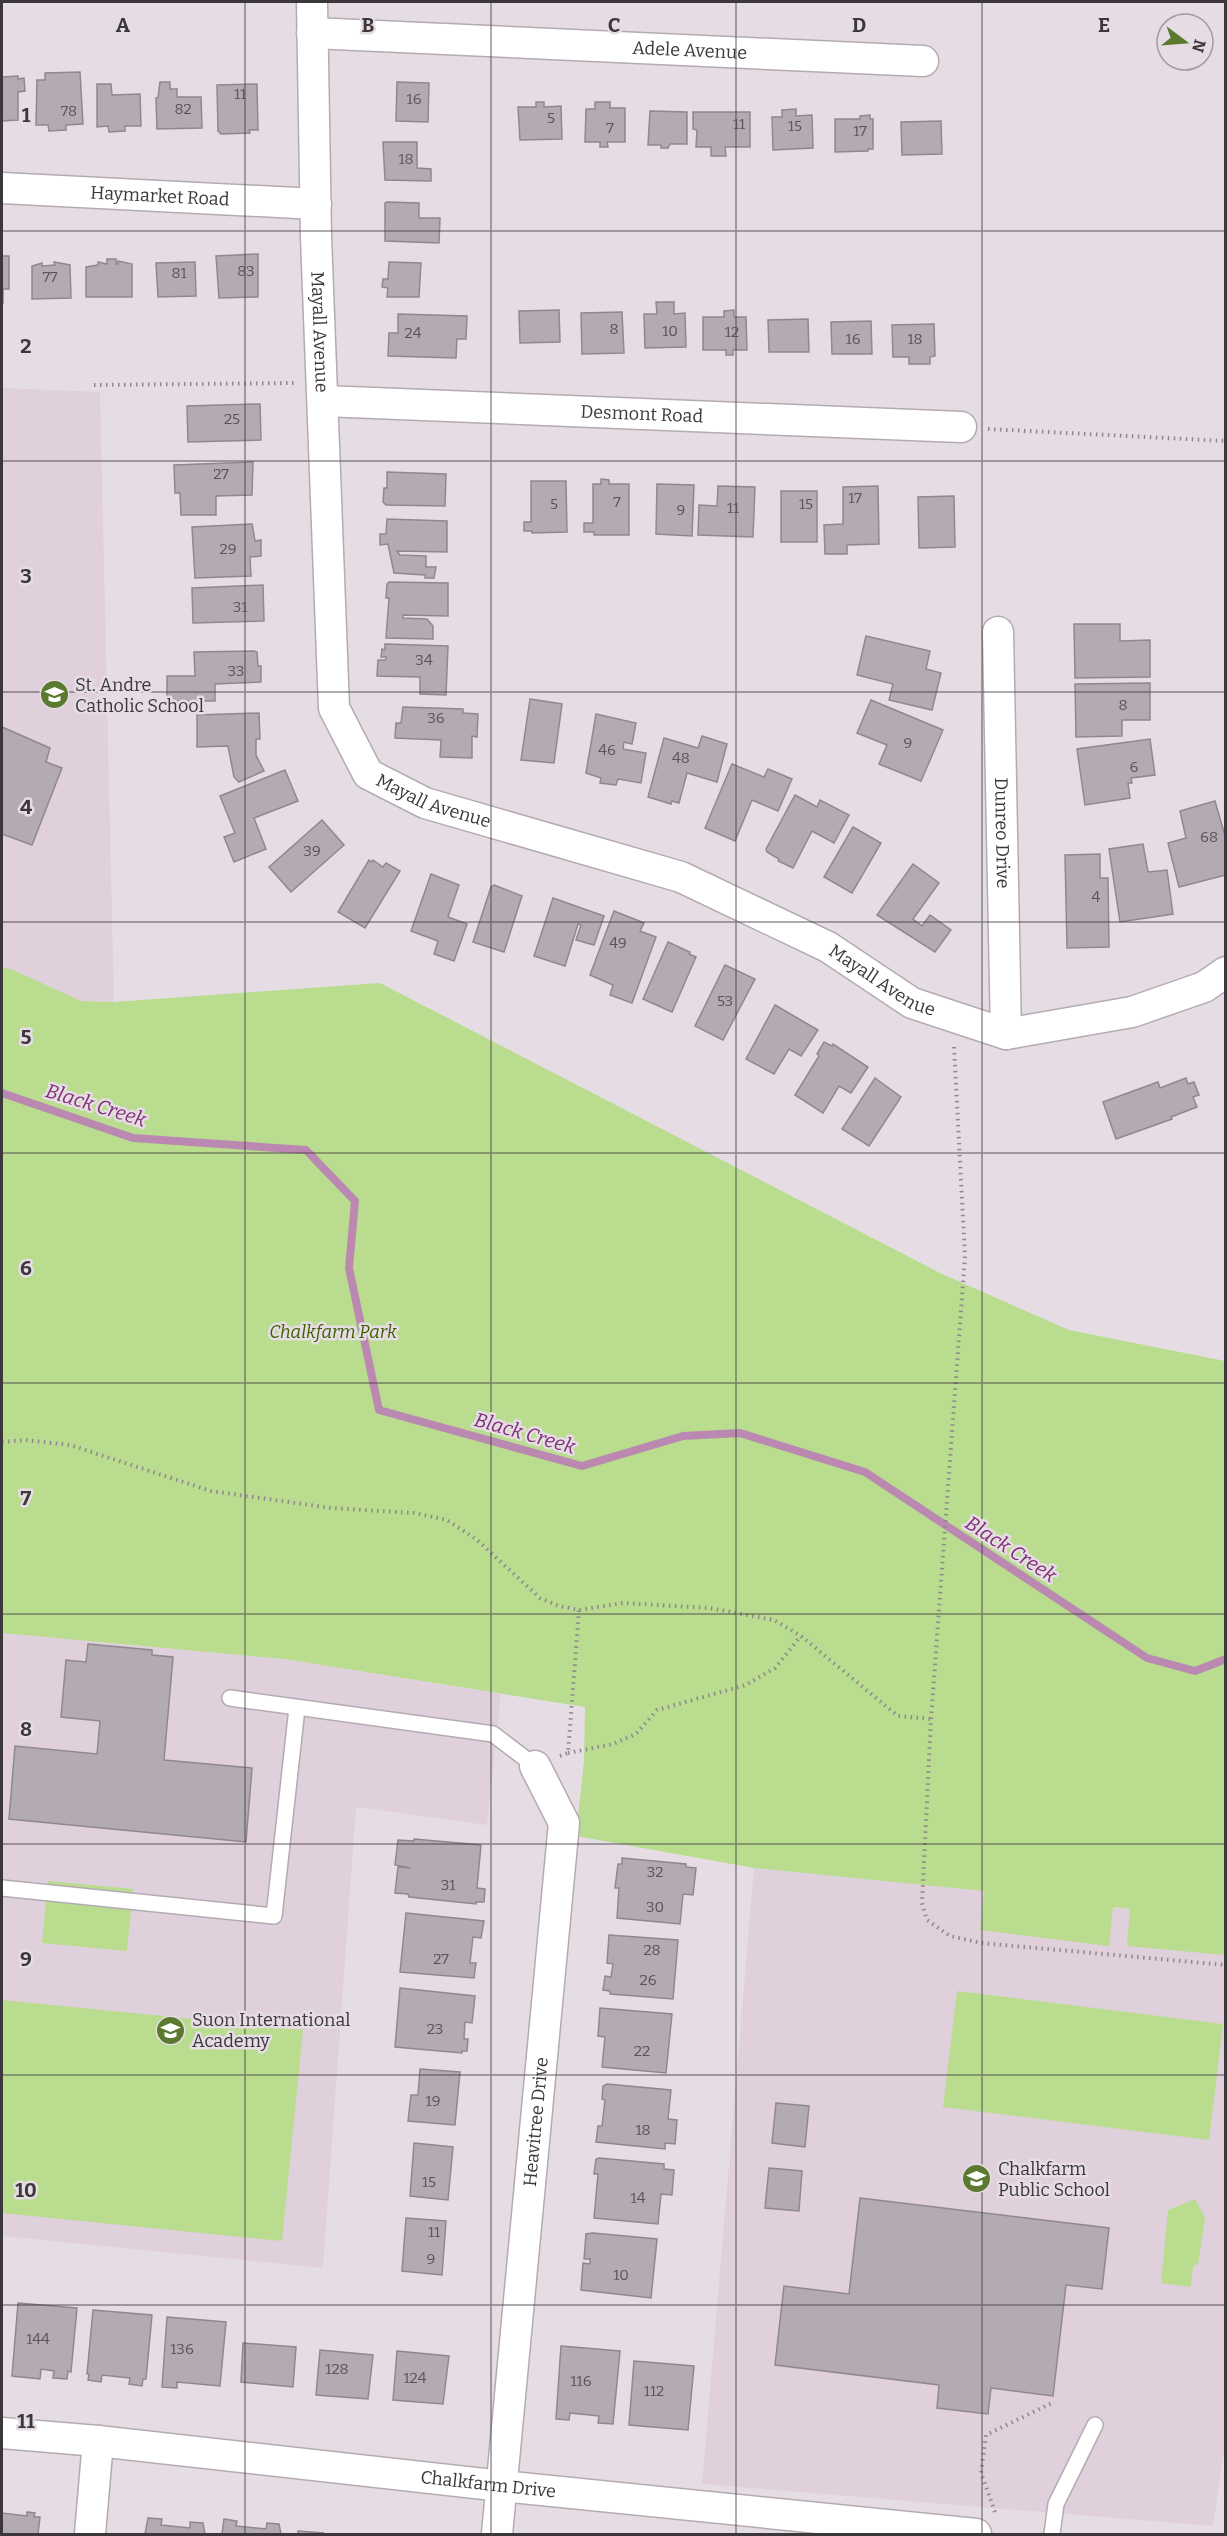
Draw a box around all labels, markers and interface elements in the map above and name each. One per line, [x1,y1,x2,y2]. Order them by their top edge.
north arrow [1155,12,1215,72]
text: A [116,13,131,37]
text: B [362,13,375,37]
text: C [608,13,620,37]
text: D [852,13,866,37]
text: E [1098,13,1110,37]
street label: Adele Avenue [632,37,748,64]
text: N [1188,37,1210,55]
house number: 11 [234,85,246,103]
house number: 16 [407,90,422,108]
house number: 82 [174,100,192,118]
house number: 78 [61,102,77,120]
text: 1 [22,103,31,127]
house number: 5 [547,109,555,127]
house number: 11 [733,115,745,133]
house number: 15 [788,117,802,135]
house number: 7 [606,119,614,137]
house number: 17 [853,122,867,140]
house number: 18 [398,150,414,168]
street label: Haymarket Road [90,182,230,211]
house number: 83 [237,262,255,280]
house number: 81 [171,264,187,282]
house number: 77 [42,268,58,286]
street label: Mayall Avenue [306,271,333,393]
house number: 8 [609,320,619,338]
house number: 10 [662,322,678,340]
house number: 12 [725,323,739,341]
house number: 24 [405,324,422,342]
house number: 16 [846,330,861,348]
house number: 18 [907,330,923,348]
text: 2 [20,334,32,358]
street label: Desmont Road [580,400,704,427]
house number: 25 [224,410,240,428]
house number: 27 [213,465,229,483]
house number: 17 [848,489,862,507]
house number: 7 [613,493,621,511]
house number: 5 [550,495,558,513]
house number: 15 [799,495,813,513]
house number: 11 [727,499,739,517]
house number: 9 [677,501,685,519]
house number: 29 [220,540,236,558]
text: 3 [20,564,32,588]
house number: 31 [233,598,247,616]
house number: 34 [415,651,433,669]
house number: 33 [228,662,244,680]
place label: St. Andre Catholic School [75,674,204,717]
school or university icon: St. Andre Catholic School [38,679,70,711]
house number: 8 [1118,696,1128,714]
house number: 36 [427,709,445,727]
house number: 9 [904,734,912,752]
house number: 46 [598,741,616,759]
house number: 48 [672,749,690,767]
house number: 6 [1130,758,1139,776]
street label: Mayall Avenue [373,769,494,832]
street label: Dunreo Drive [990,777,1014,889]
text: 4 [20,795,32,819]
house number: 68 [1200,828,1218,846]
house number: 39 [303,842,321,860]
house number: 4 [1092,888,1101,906]
house number: 49 [609,934,627,952]
street label: Mayall Avenue [825,940,938,1021]
house number: 53 [717,992,733,1010]
text: 5 [21,1025,32,1049]
water label: Black Creek [43,1078,149,1132]
text: 6 [20,1256,32,1280]
park label: Chalkfarm Park [269,1321,397,1343]
water label: Black Creek [472,1407,578,1459]
text: 7 [21,1486,32,1510]
water label: Black Creek [961,1511,1061,1587]
text: 8 [20,1717,32,1741]
house number: 32 [647,1863,663,1881]
house number: 31 [441,1876,455,1894]
house number: 30 [646,1898,664,1916]
house number: 28 [643,1941,661,1959]
text: 9 [20,1947,32,1971]
house number: 27 [433,1950,449,1968]
house number: 26 [640,1971,657,1989]
place label: Suon International Academy [192,2009,350,2052]
school or university icon: Suon International Academy [155,2014,187,2046]
house number: 23 [427,2020,443,2038]
house number: 22 [634,2042,650,2060]
street label: Heavitree Drive [519,2056,553,2188]
house number: 19 [426,2092,440,2110]
house number: 18 [635,2121,651,2139]
place label: Chalkfarm Public School [998,2158,1110,2201]
school or university icon: Chalkfarm Public School [961,2163,993,2195]
house number: 15 [422,2173,436,2191]
text: 10 [15,2178,37,2202]
house number: 14 [631,2189,646,2207]
house number: 11 [428,2223,440,2241]
house number: 9 [427,2250,435,2268]
house number: 10 [613,2266,629,2284]
house number: 144 [26,2330,50,2348]
house number: 136 [170,2340,194,2358]
house number: 128 [325,2360,349,2378]
house number: 124 [403,2369,427,2387]
house number: 116 [571,2372,592,2390]
house number: 112 [644,2382,664,2400]
text: 11 [17,2409,35,2433]
street label: Chalkfarm Drive [419,2466,557,2502]

